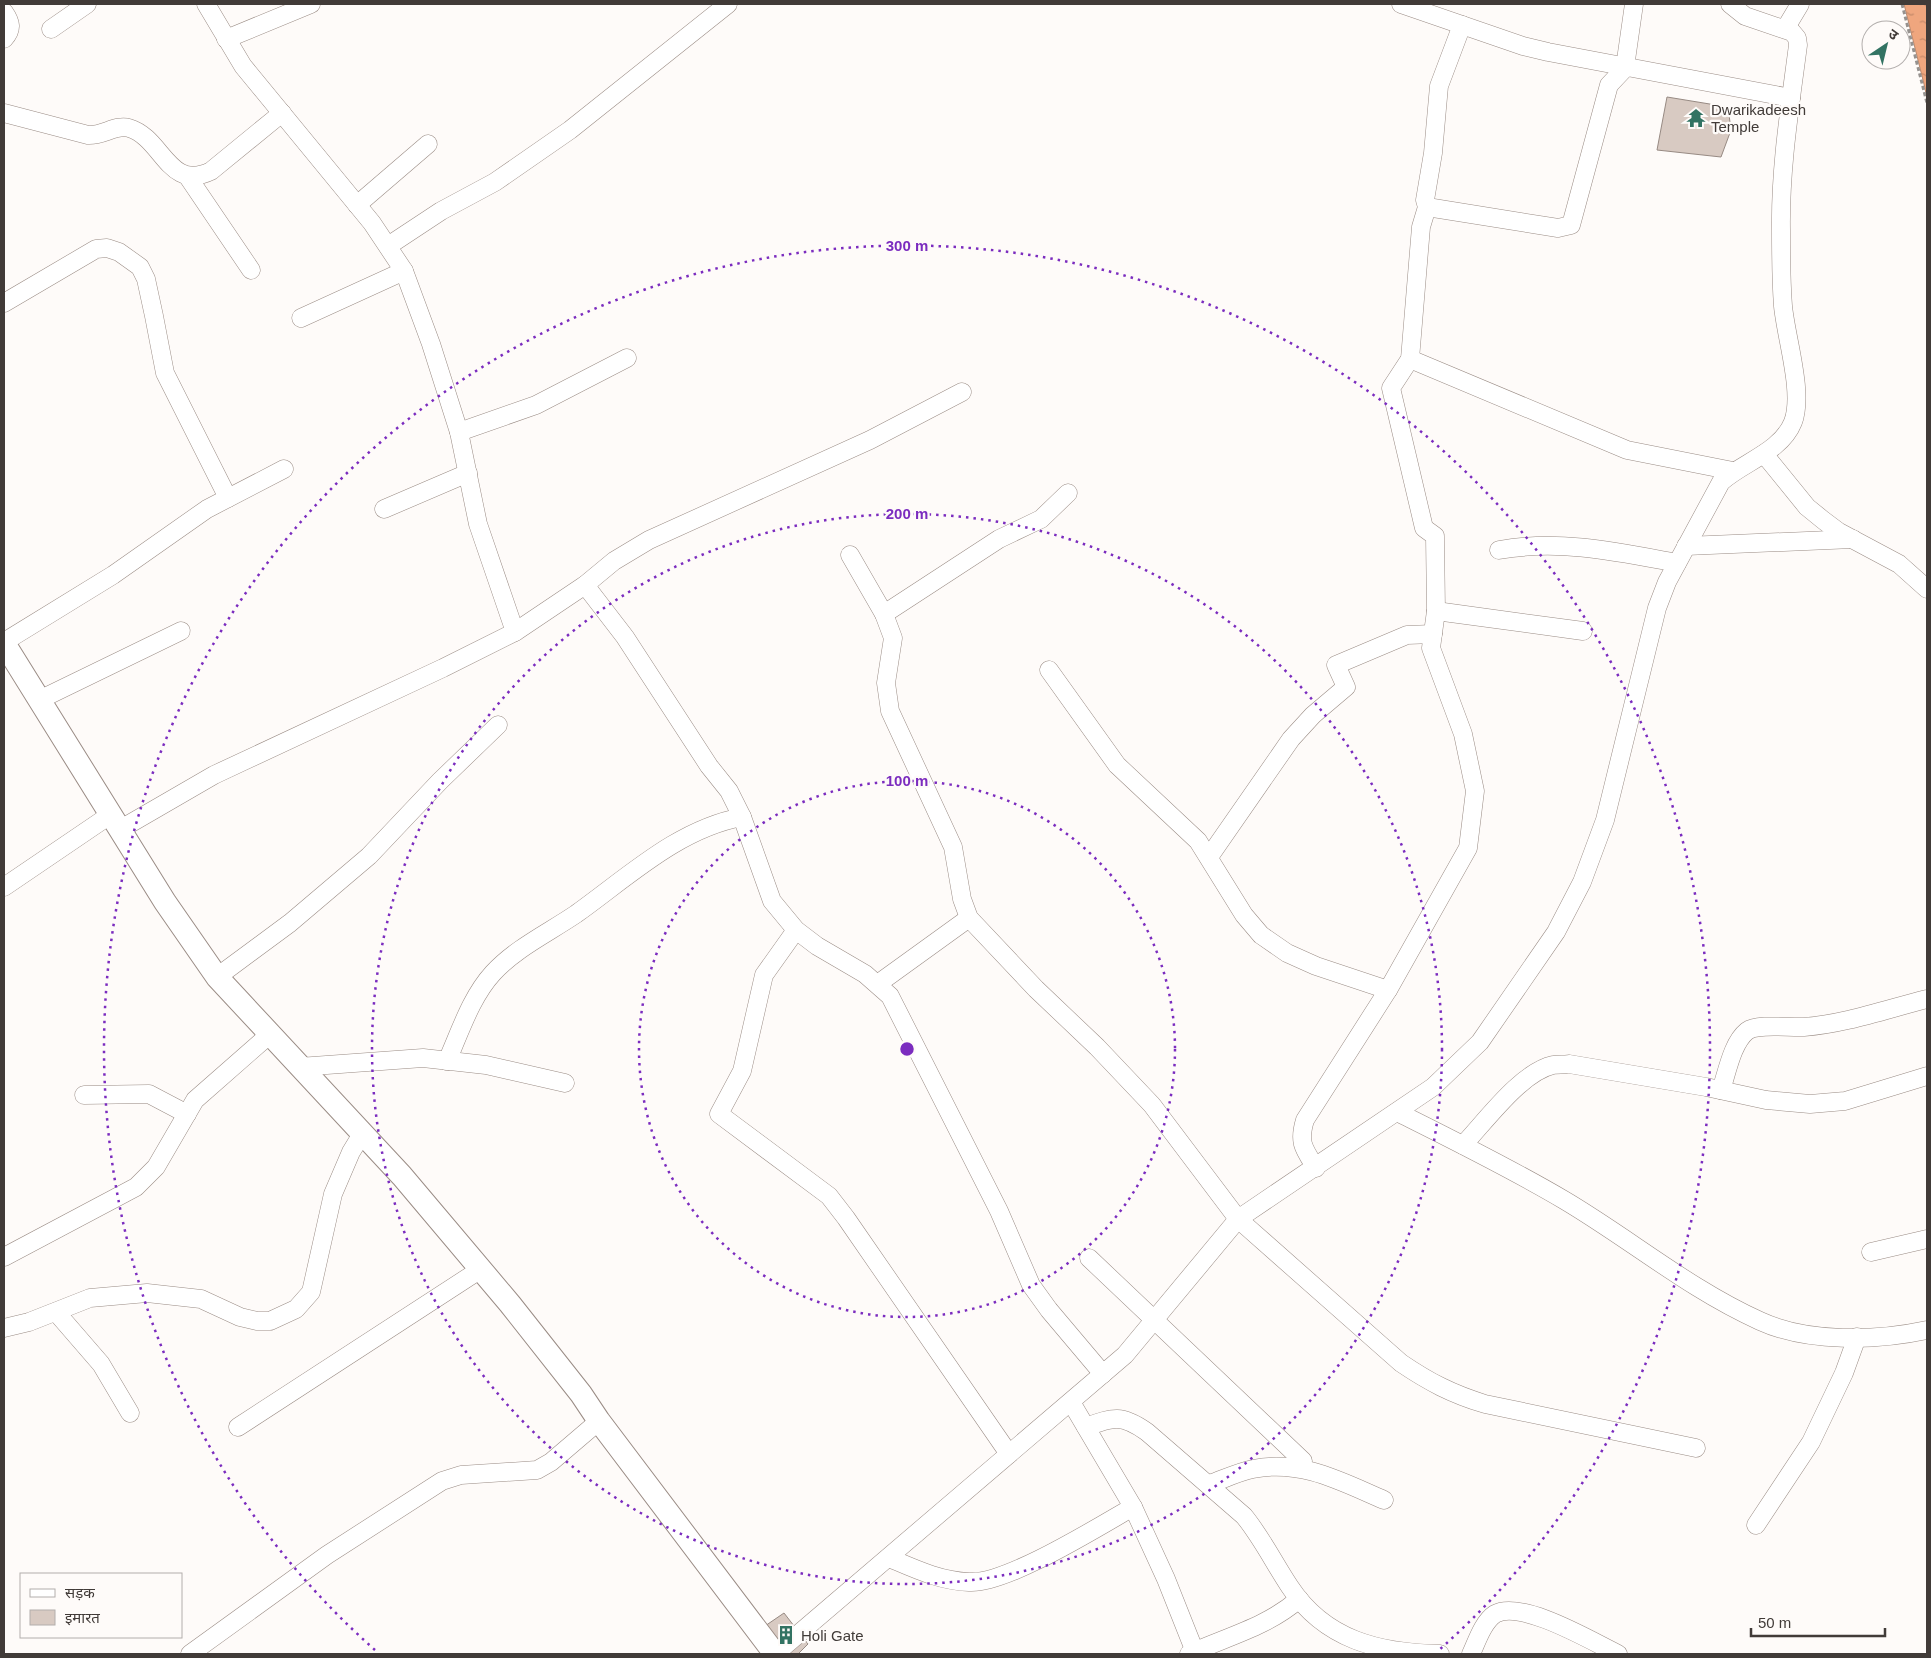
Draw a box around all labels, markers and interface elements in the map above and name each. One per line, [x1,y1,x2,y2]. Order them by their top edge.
north arrow [1861,20,1911,70]
text: उ [1886,25,1902,44]
place label: Dwarikadeesh Temple [1711,101,1806,135]
temple icon: Dwarikadeesh Temple [1685,107,1707,129]
text: 300 m [886,237,928,254]
text: 200 m [886,505,928,522]
text: 100 m [886,772,928,789]
centre of rings [898,1040,916,1058]
legend [20,1573,182,1638]
text: सड़क [65,1584,95,1601]
scale bar [1751,1606,1885,1638]
text: इमारत [65,1609,100,1626]
text: 50 m [1758,1614,1791,1631]
building icon: Holi Gate [775,1624,797,1646]
place label: Holi Gate [801,1627,864,1644]

